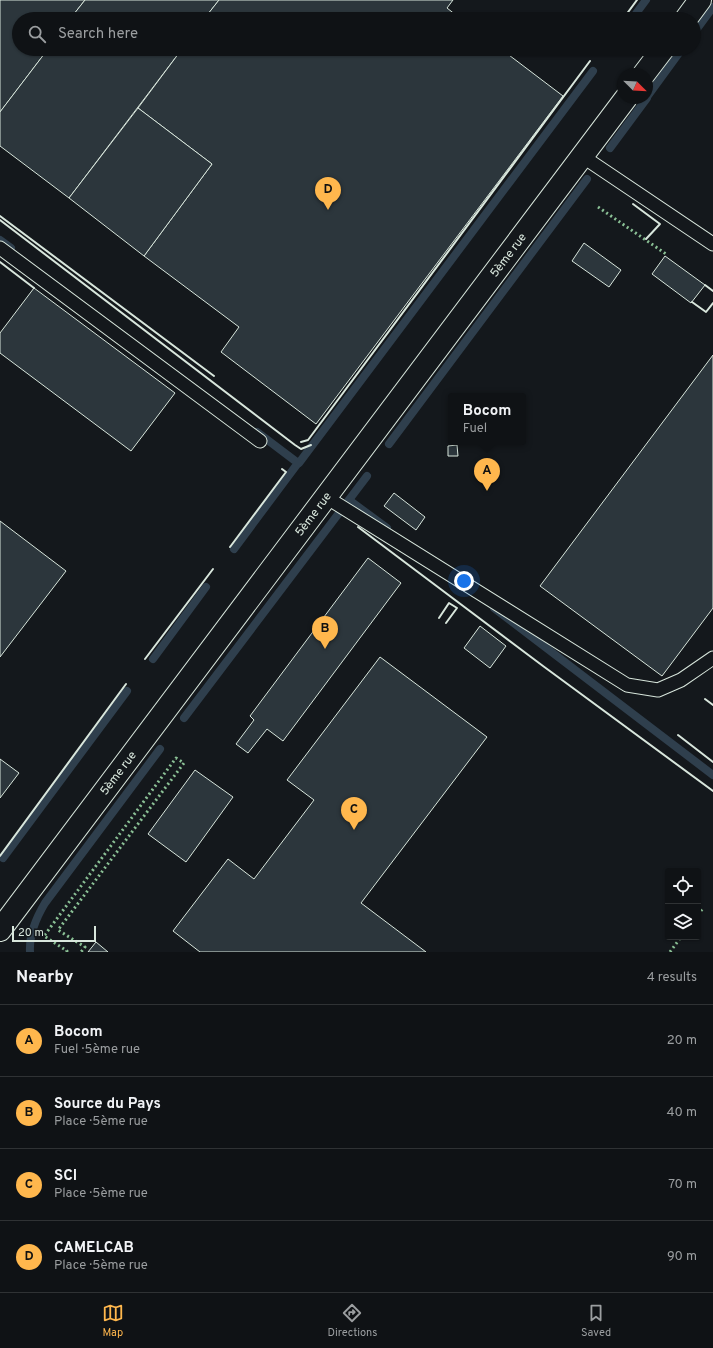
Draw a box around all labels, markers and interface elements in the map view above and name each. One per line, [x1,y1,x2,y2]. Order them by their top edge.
search box [12,12,701,56]
icon: search [26,23,48,45]
text: Search here [58,25,138,44]
north arrow [617,68,653,104]
pin: D [315,177,341,210]
street label: 5ème rue [487,230,531,281]
popup [448,393,526,445]
text: Bocom [463,402,511,421]
text: Fuel [463,421,487,437]
pin: A [474,458,500,491]
street label: 5ème rue [292,489,336,540]
your location [454,571,474,591]
pin: B [312,616,338,649]
street label: 5ème rue [97,748,141,799]
pin: C [341,797,367,830]
map controls [665,868,701,940]
button: locate [665,868,701,904]
button: layers [665,904,701,940]
scale bar [12,924,96,943]
text: 20 m [18,926,44,940]
text: Nearby [16,967,73,989]
text: 4 results [647,970,697,986]
text: Bocom [54,1023,103,1042]
text: A [24,1033,34,1049]
text: 20 m [667,1033,697,1049]
text: Fuel · 5ème rue [54,1042,140,1058]
text: Source du Pays [54,1095,161,1114]
text: B [25,1105,33,1121]
text: 40 m [667,1105,697,1121]
text: Place · 5ème rue [54,1114,148,1130]
text: SCI [54,1167,77,1186]
text: C [25,1177,33,1193]
text: 70 m [668,1177,697,1193]
text: Place · 5ème rue [54,1186,148,1202]
text: CAMELCAB [54,1239,134,1258]
text: D [24,1249,34,1265]
text: 90 m [667,1249,697,1265]
text: Place · 5ème rue [54,1258,148,1274]
tab: Map [102,1302,124,1340]
tab: Directions [327,1302,377,1340]
tab: Saved [581,1302,611,1340]

